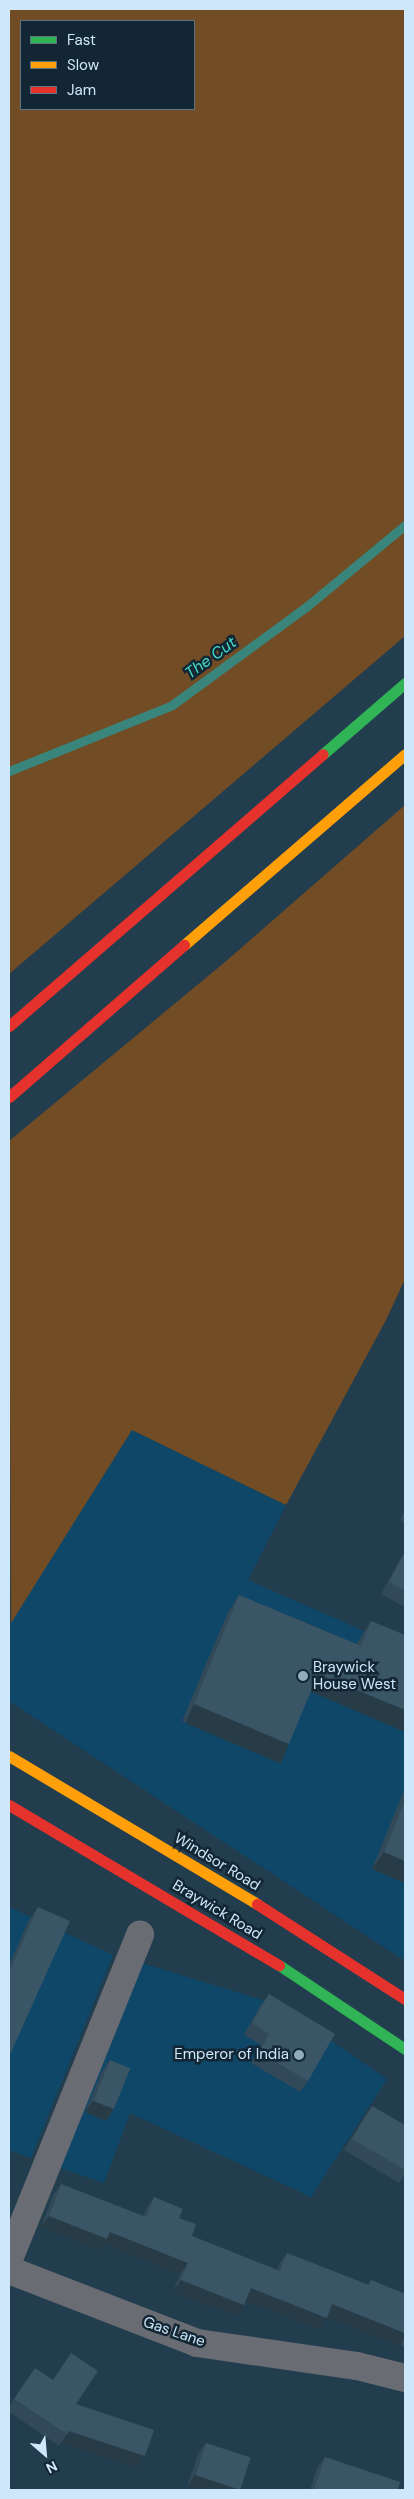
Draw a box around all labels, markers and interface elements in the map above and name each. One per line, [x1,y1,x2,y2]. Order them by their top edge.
legend [20,20,195,110]
text: Fast [67,30,96,50]
text: Slow [67,55,99,75]
text: Jam [67,80,96,100]
water label: The Cut [182,633,240,683]
place label: Braywick House West [313,1658,396,1693]
marker: Braywick House West [297,1670,309,1682]
street label: Windsor Road [171,1829,263,1895]
street label: Braywick Road [169,1876,265,1944]
place label: Emperor of India [174,2046,289,2064]
marker: Emperor of India [293,2049,305,2061]
street label: Gas Lane [141,2313,207,2351]
north arrow [20,2429,70,2479]
text: N [43,2457,60,2478]

